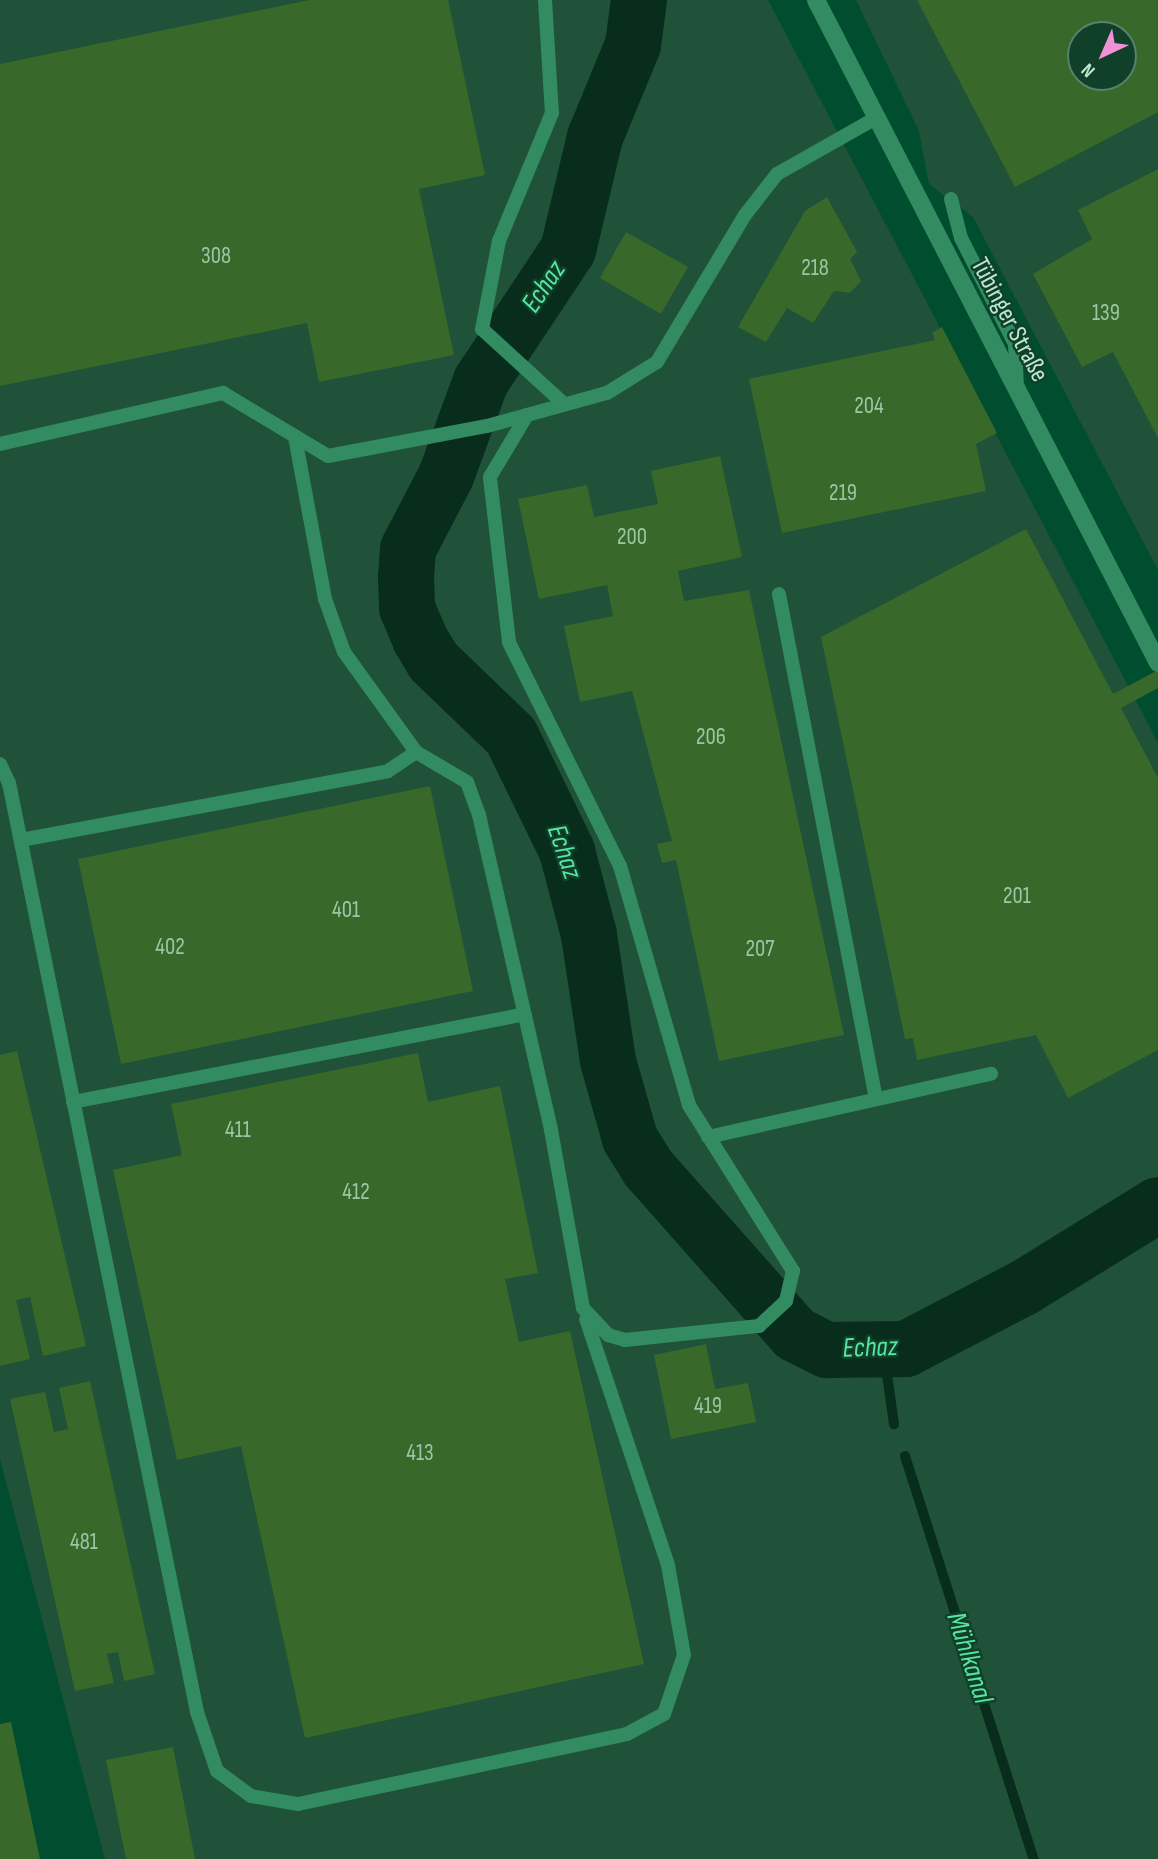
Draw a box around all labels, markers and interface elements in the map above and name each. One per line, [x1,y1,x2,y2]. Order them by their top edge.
north arrow [1067,21,1137,91]
text: N [1077,58,1100,82]
house number: 308 [201,242,231,270]
street label: Tübinger Straße [963,253,1055,387]
house number: 218 [801,254,829,282]
water label: Echaz [515,255,573,319]
house number: 139 [1092,299,1120,327]
house number: 204 [854,392,884,420]
house number: 219 [829,479,857,507]
house number: 200 [617,523,647,551]
house number: 206 [696,723,726,751]
water label: Echaz [539,820,589,884]
house number: 201 [1003,882,1031,910]
house number: 401 [332,896,360,924]
house number: 402 [155,933,185,961]
house number: 207 [746,935,774,963]
house number: 411 [225,1116,251,1144]
house number: 412 [342,1178,370,1206]
water label: Echaz [842,1330,898,1366]
house number: 419 [694,1392,722,1420]
house number: 413 [406,1439,434,1467]
house number: 481 [70,1528,98,1556]
water label: Mühlkanal [938,1608,1000,1708]

